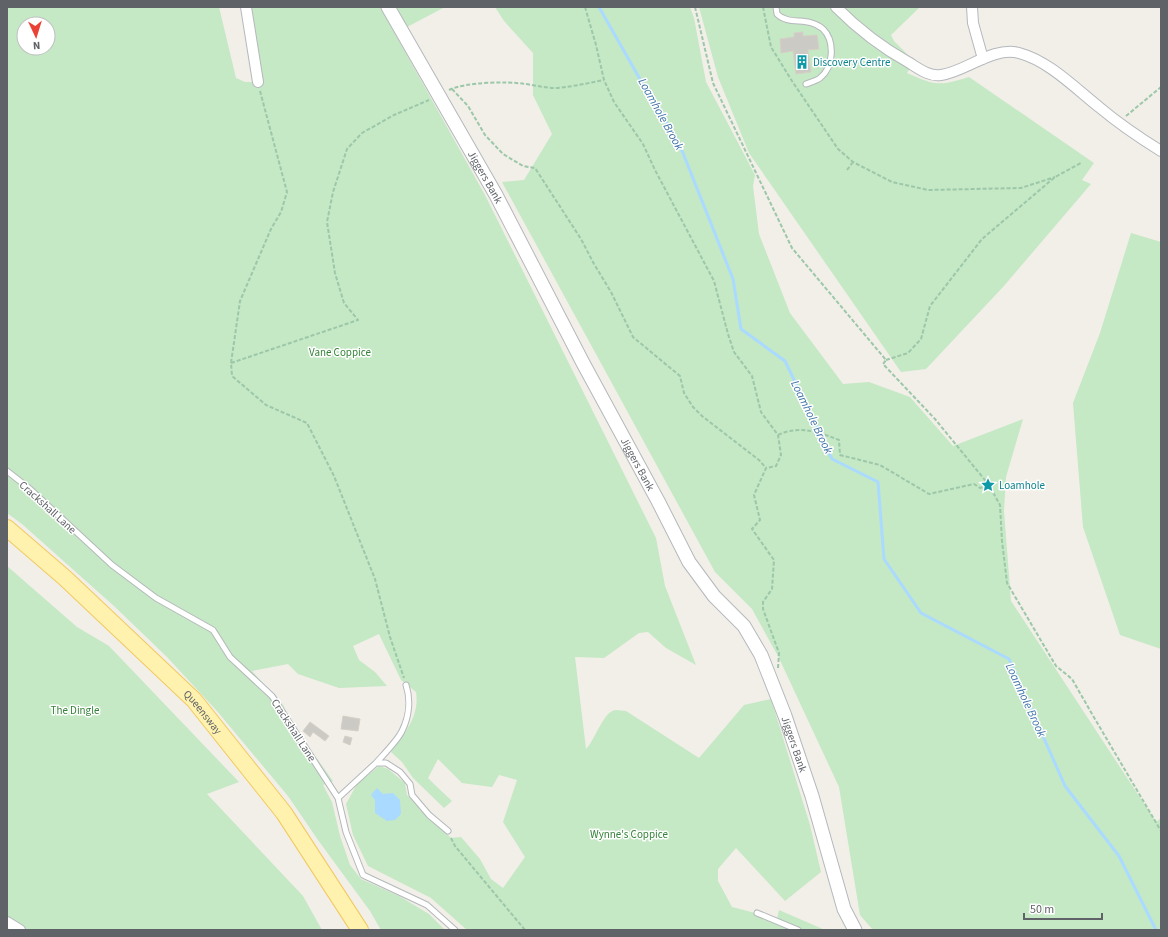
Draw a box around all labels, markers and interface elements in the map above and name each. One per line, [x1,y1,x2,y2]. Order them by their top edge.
north arrow [16,16,56,56]
text: N [32,38,41,53]
building icon: Discovery Centre [794,54,810,70]
place label: Discovery Centre [813,55,891,70]
water label: Loamhole Brook [634,75,688,154]
street label: Jiggers Bank [464,148,506,207]
park label: Vane Coppice [309,345,372,360]
water label: Loamhole Brook [786,378,837,457]
street label: Jiggers Bank [617,435,658,494]
place icon: Loamhole [980,477,996,493]
street label: Crackshall Lane [16,478,80,537]
place label: Loamhole [999,478,1045,493]
water label: Loamhole Brook [1001,660,1050,740]
street label: Queensway [180,687,225,737]
street label: Crackshall Lane [268,696,320,765]
park label: The Dingle [51,703,100,718]
street label: Jiggers Bank [778,714,811,775]
park label: Wynne's Coppice [590,827,669,842]
scale bar [1024,895,1102,921]
text: 50 m [1030,901,1054,918]

